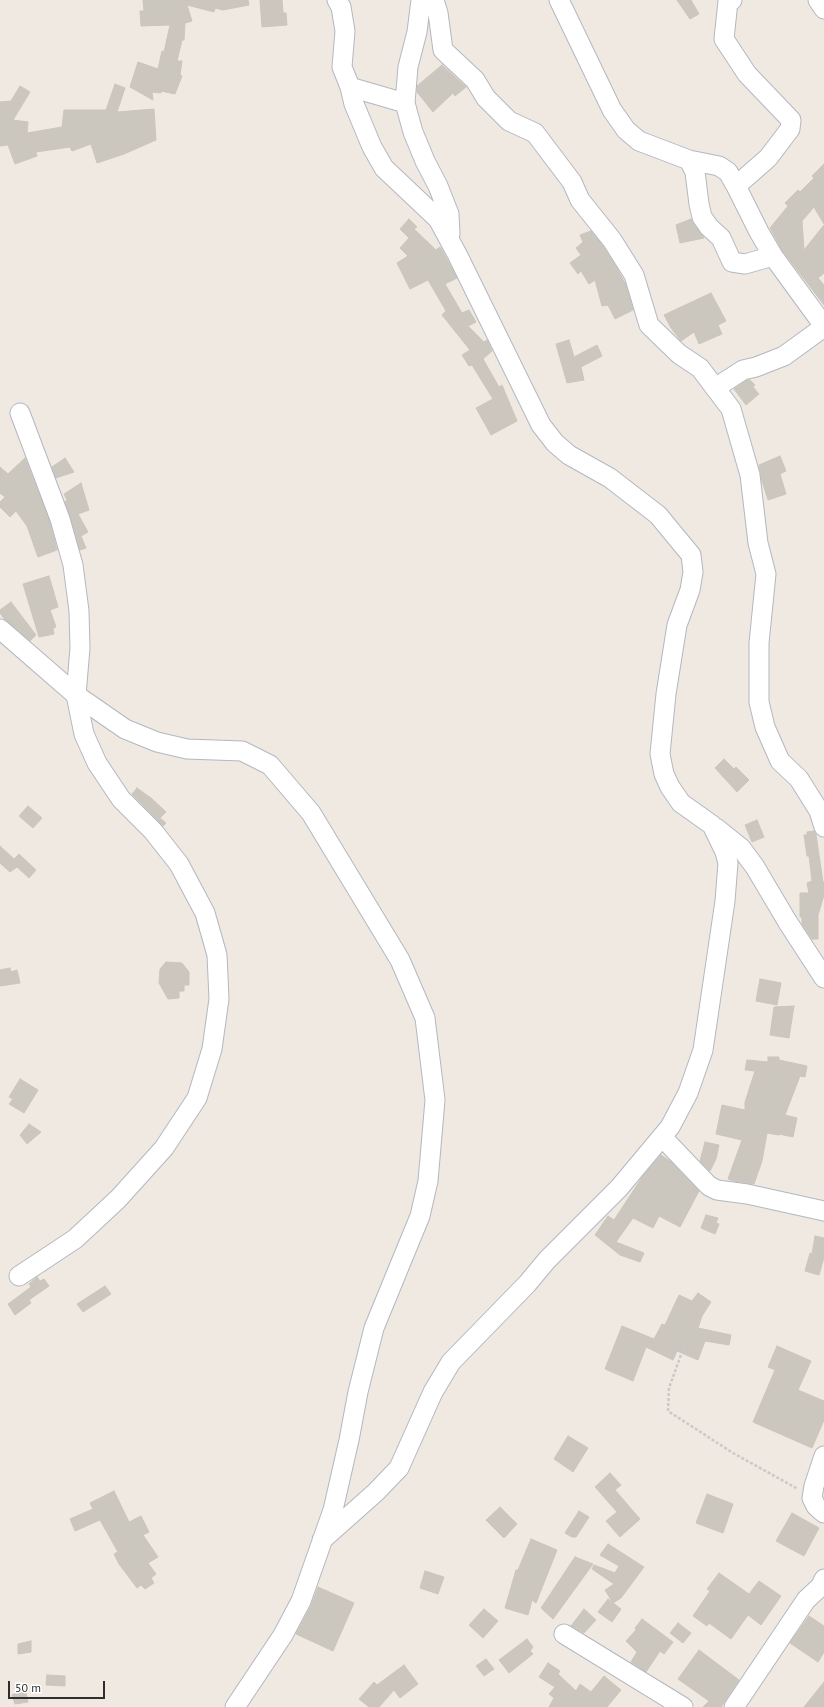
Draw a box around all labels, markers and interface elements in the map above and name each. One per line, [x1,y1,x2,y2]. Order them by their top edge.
scale bar [10,1673,107,1699]
text: 50 m [15,1680,41,1695]

